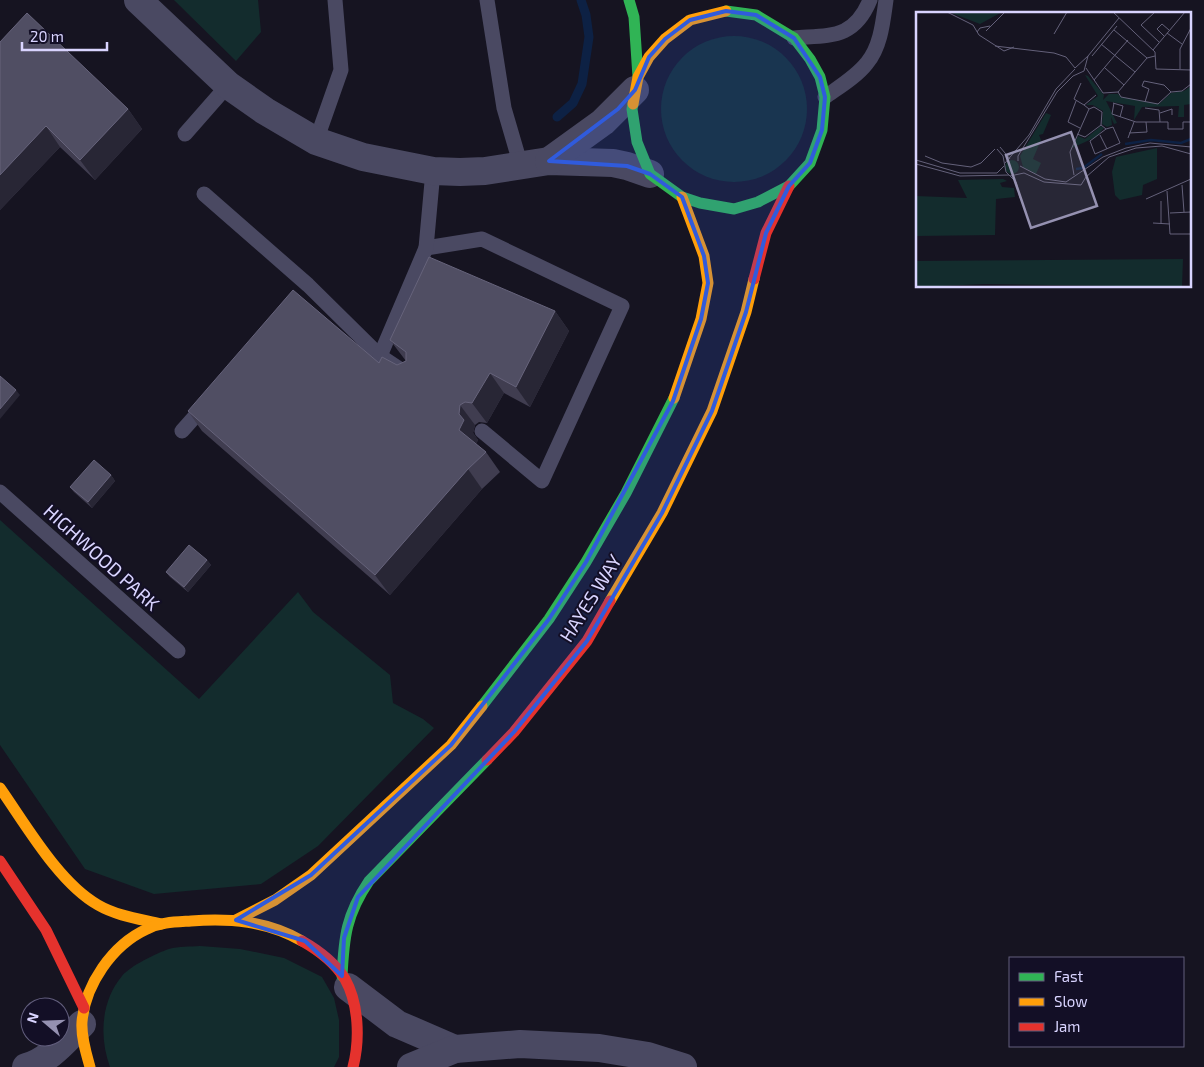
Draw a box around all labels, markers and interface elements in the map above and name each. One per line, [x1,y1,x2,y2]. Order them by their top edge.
inset map [916,12,1192,288]
scale bar [22,20,108,52]
text: 20 m [30,27,64,45]
street label: HIGHWOOD PARK [39,499,165,615]
street label: HAYES WAY [554,550,626,646]
legend [1009,957,1184,1047]
text: Fast [1054,967,1084,985]
text: Slow [1054,992,1088,1010]
north arrow [20,997,70,1047]
text: N [23,1010,42,1025]
text: Jam [1054,1017,1080,1035]

